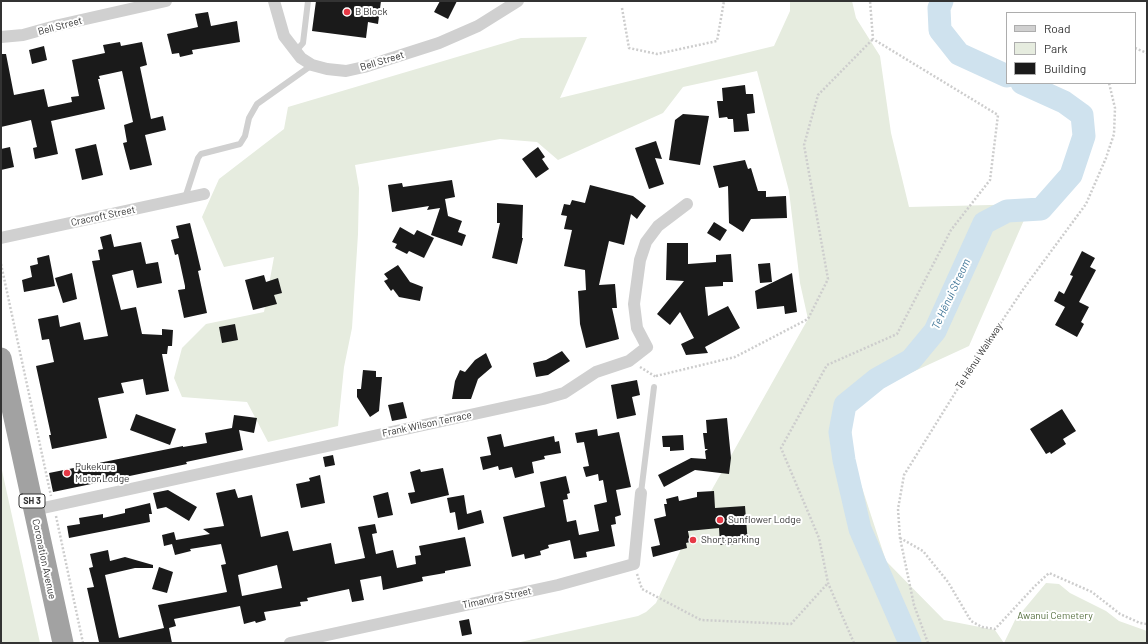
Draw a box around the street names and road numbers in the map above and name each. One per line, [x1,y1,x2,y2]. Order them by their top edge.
street label: Bell Street [36,14,84,38]
street label: Bell Street [358,49,406,73]
street label: Cracroft Street [70,203,136,229]
street label: Te Hēnui Walkway [953,320,1005,392]
street label: Frank Wilson Terrace [381,409,473,439]
road number: SH 3 [19,494,45,508]
street label: Coronation Avenue [30,518,58,600]
street label: Timandra Street [461,585,533,611]

